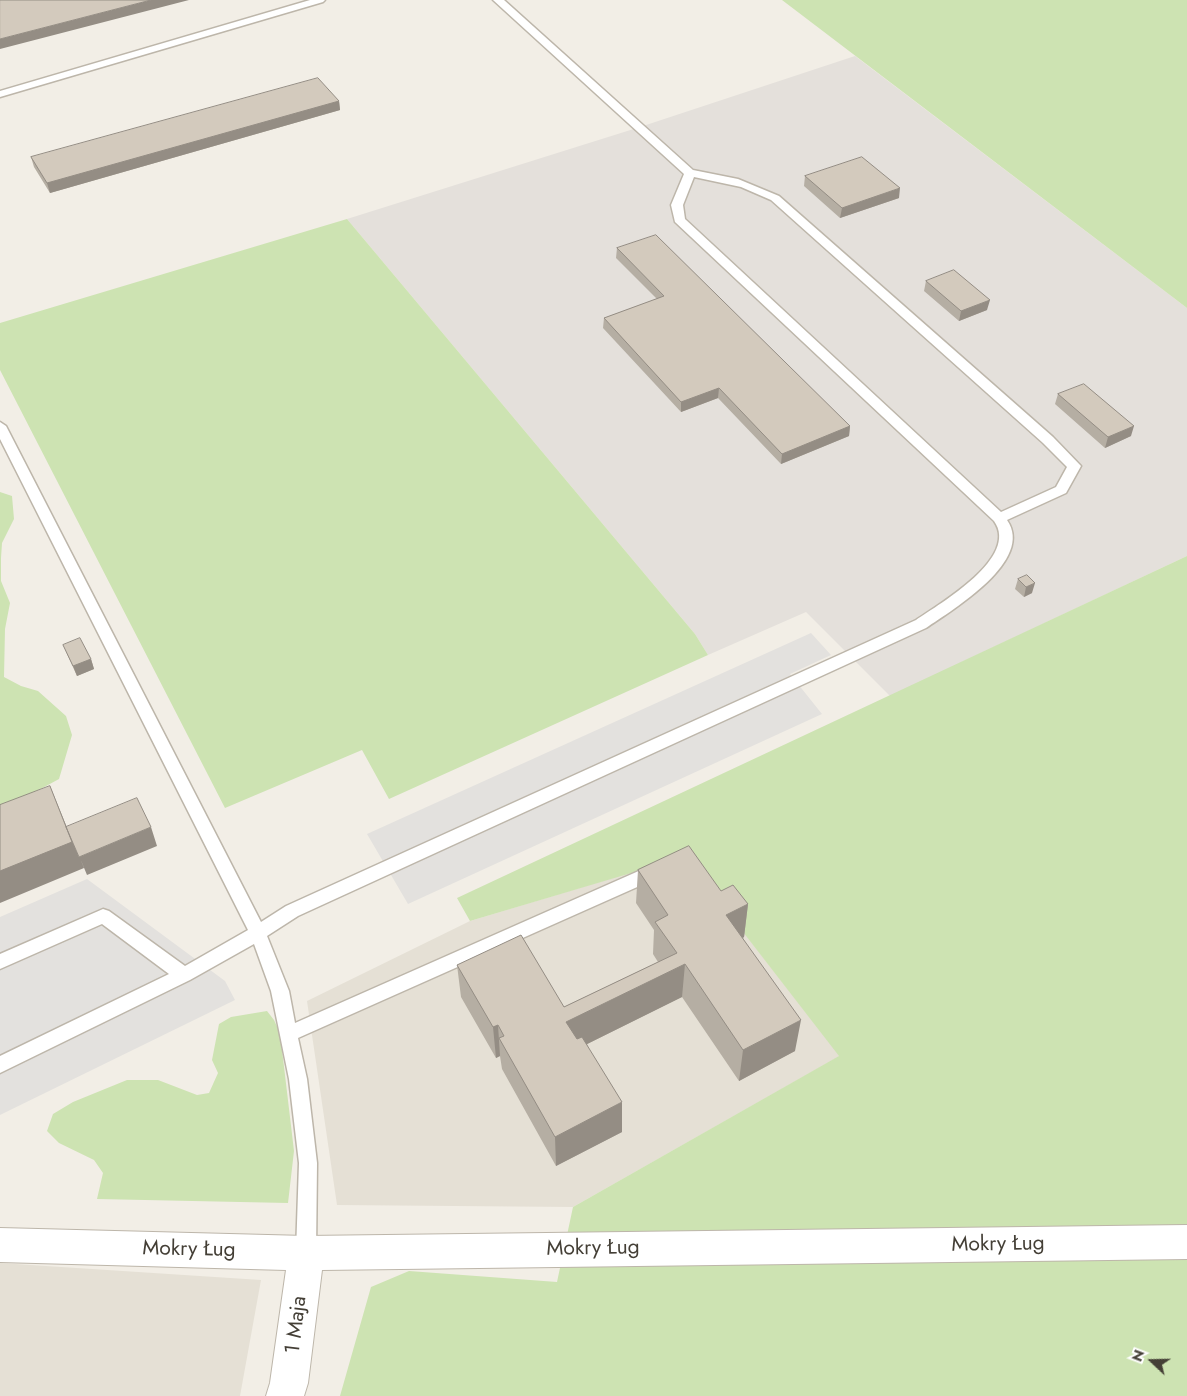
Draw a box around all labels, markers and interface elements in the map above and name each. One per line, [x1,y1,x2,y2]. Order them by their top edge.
street label: Mokry Ług [951,1232,1045,1258]
street label: Mokry Ług [546,1236,640,1262]
street label: Mokry Ług [142,1237,236,1263]
street label: 1 Maja [281,1295,313,1355]
north arrow [1127,1336,1177,1386]
text: N [1127,1347,1149,1364]

